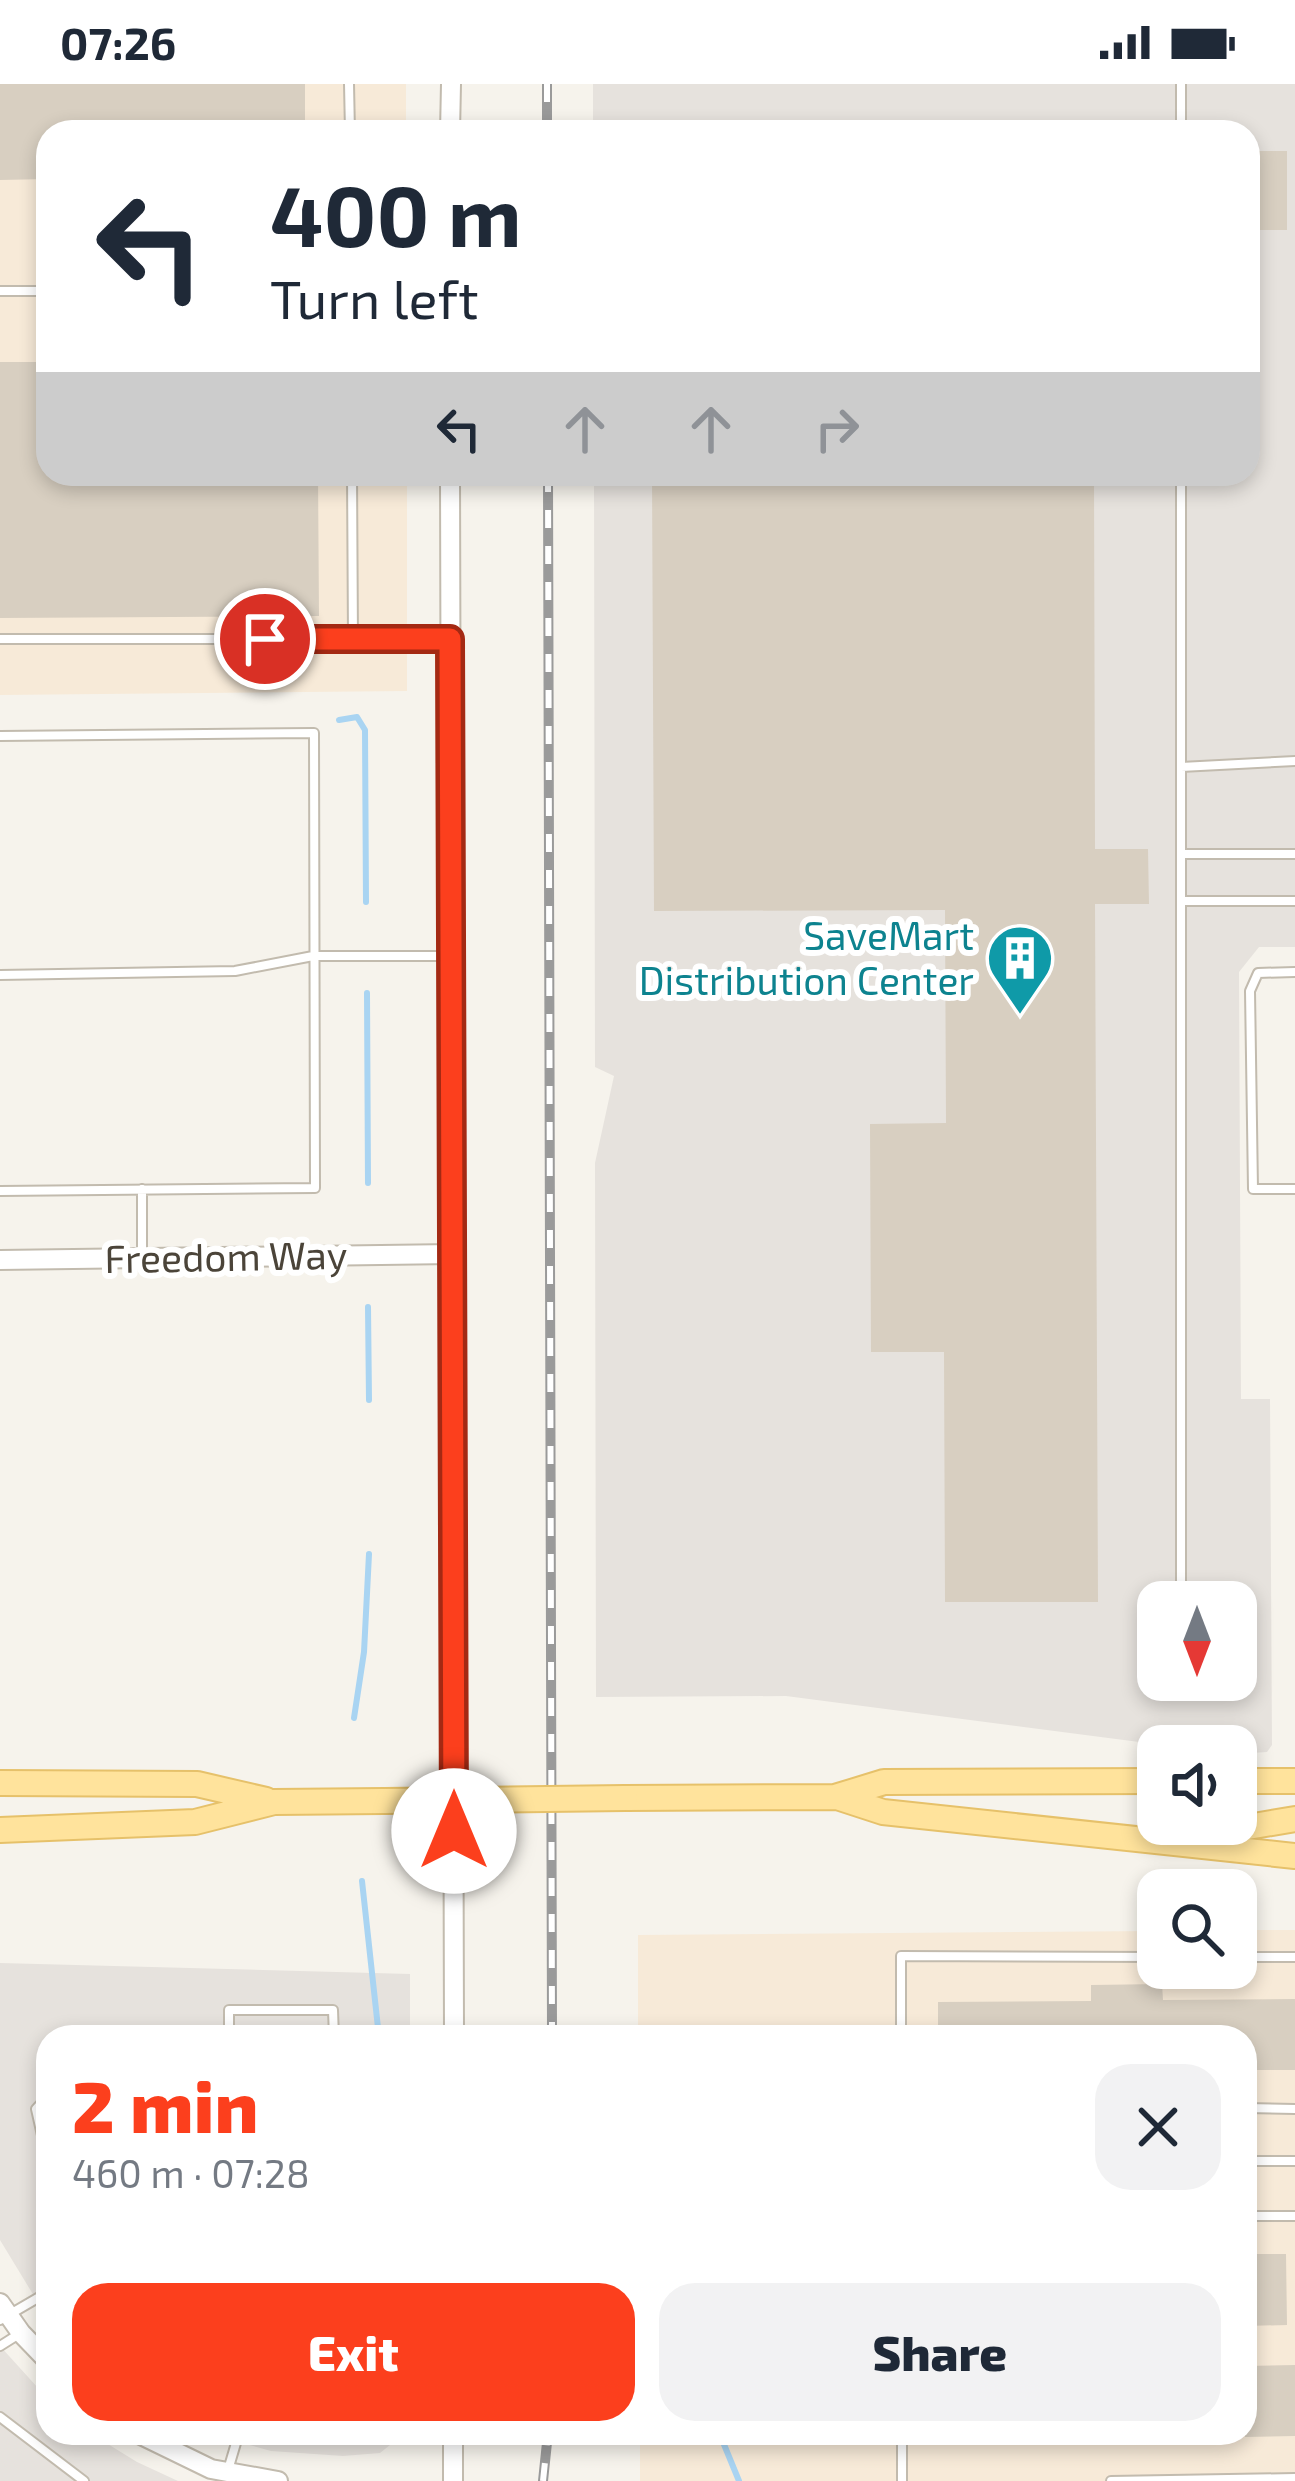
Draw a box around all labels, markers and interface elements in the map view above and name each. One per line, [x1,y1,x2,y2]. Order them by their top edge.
text: 07:26 [60,15,176,69]
text: 400 m [270,163,522,264]
icon: left [72,168,228,324]
text: Turn left [270,265,479,330]
icon: left [426,396,492,462]
icon: ahead [552,396,618,462]
icon: ahead [678,396,744,462]
icon: right [804,396,870,462]
pin [214,588,316,690]
icon: arrive [232,606,298,672]
place label: SaveMart Distribution Center [639,911,974,1003]
building icon: SaveMart Distribution Center [985,923,1055,1017]
street label: Freedom Way [104,1230,348,1281]
north arrow [1137,1581,1257,1701]
map controls [1137,1581,1257,1989]
button: sound [1137,1725,1257,1845]
position arrow [391,1768,517,1894]
button: search [1137,1869,1257,1989]
text: 2 min [72,2061,258,2147]
button: close [1095,2064,1221,2190]
text: 460 m · 07:28 [72,2149,310,2196]
button: Exit [72,2283,635,2421]
button: Share [659,2283,1221,2421]

